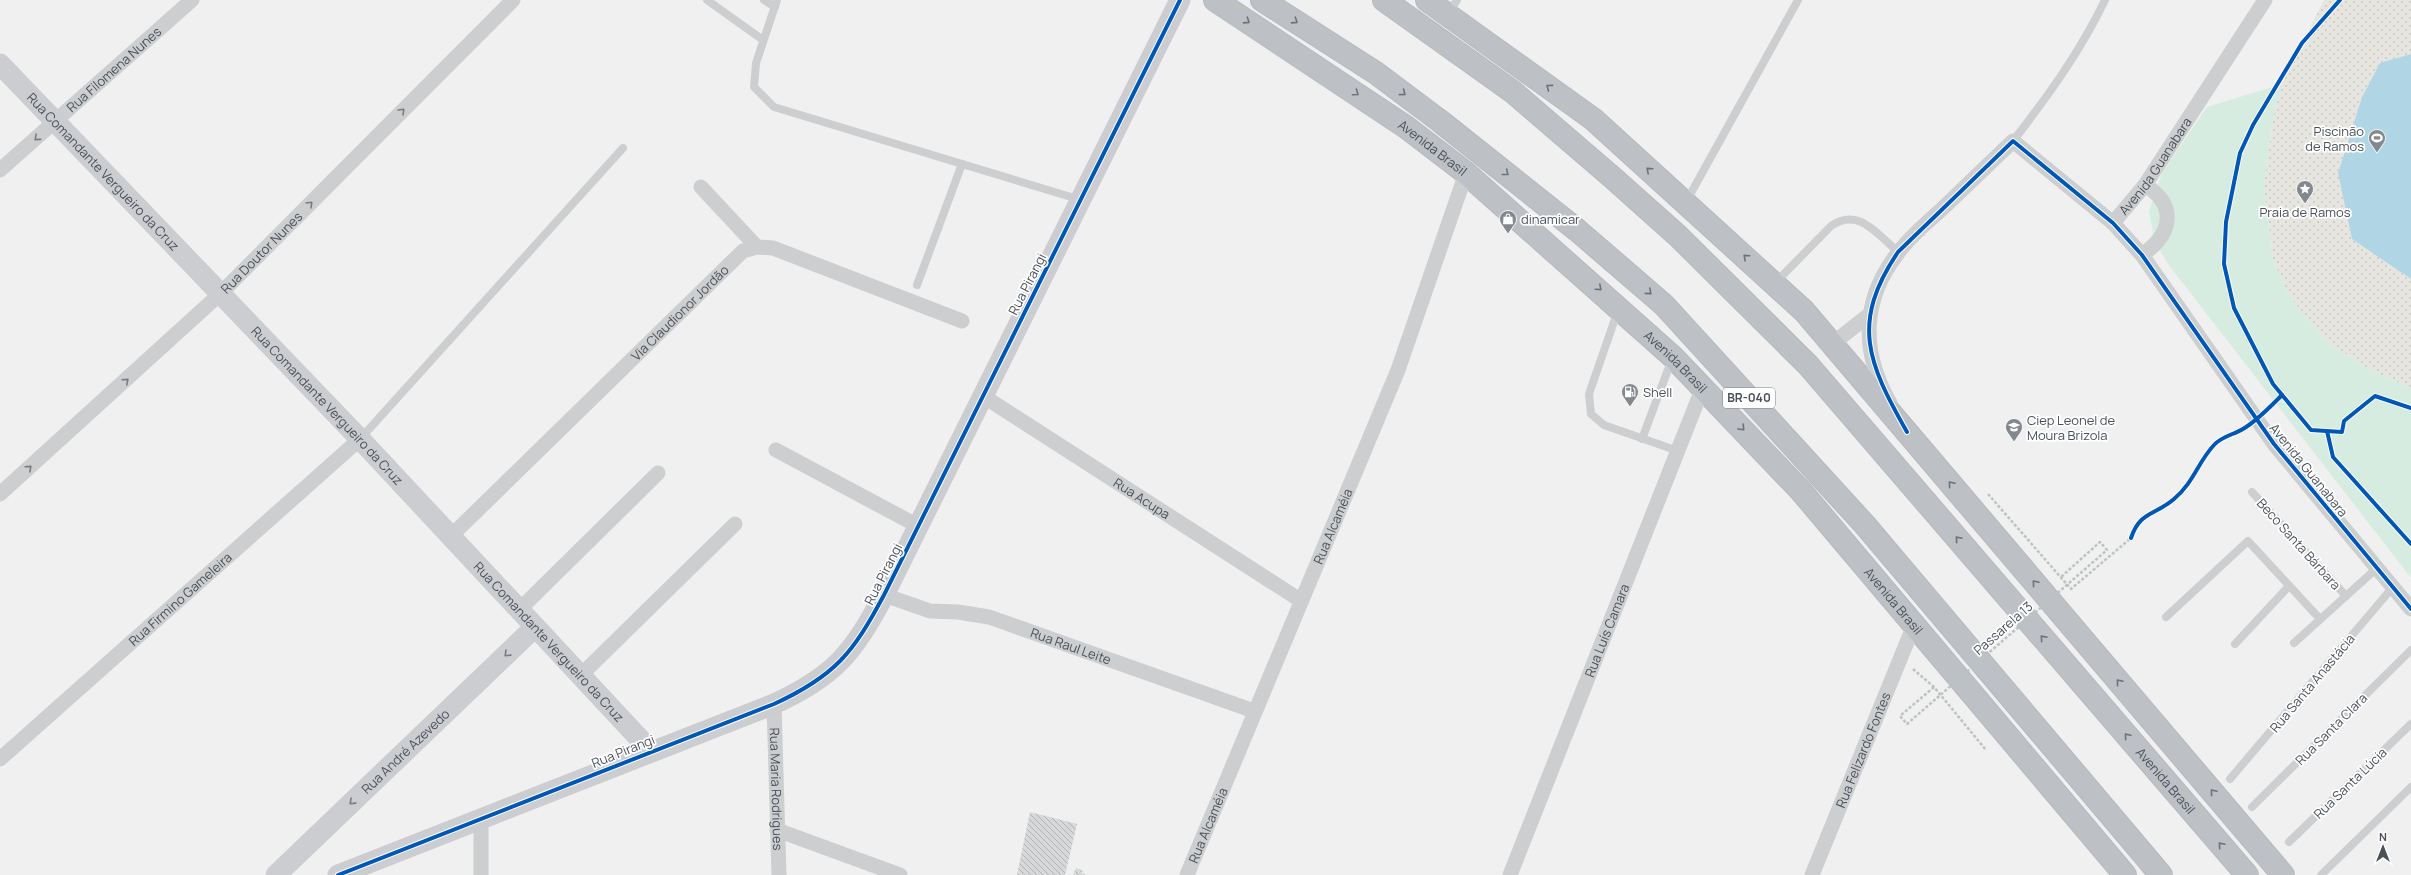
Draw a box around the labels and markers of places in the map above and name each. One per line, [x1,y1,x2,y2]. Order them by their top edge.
place label: Piscinão de Ramos [2305,122,2364,155]
sports icon: Piscinão de Ramos [2367,128,2387,153]
place icon: Praia de Ramos [2295,179,2315,204]
place label: Praia de Ramos [2259,203,2351,221]
shop icon: dinamicar [1498,209,1518,234]
place label: dinamicar [1521,210,1580,228]
fuel station icon: Shell [1620,382,1640,407]
place label: Shell [1643,383,1672,401]
place label: Ciep Leonel de Moura Brizola [2027,411,2116,444]
school or university icon: Ciep Leonel de Moura Brizola [2004,417,2024,442]

